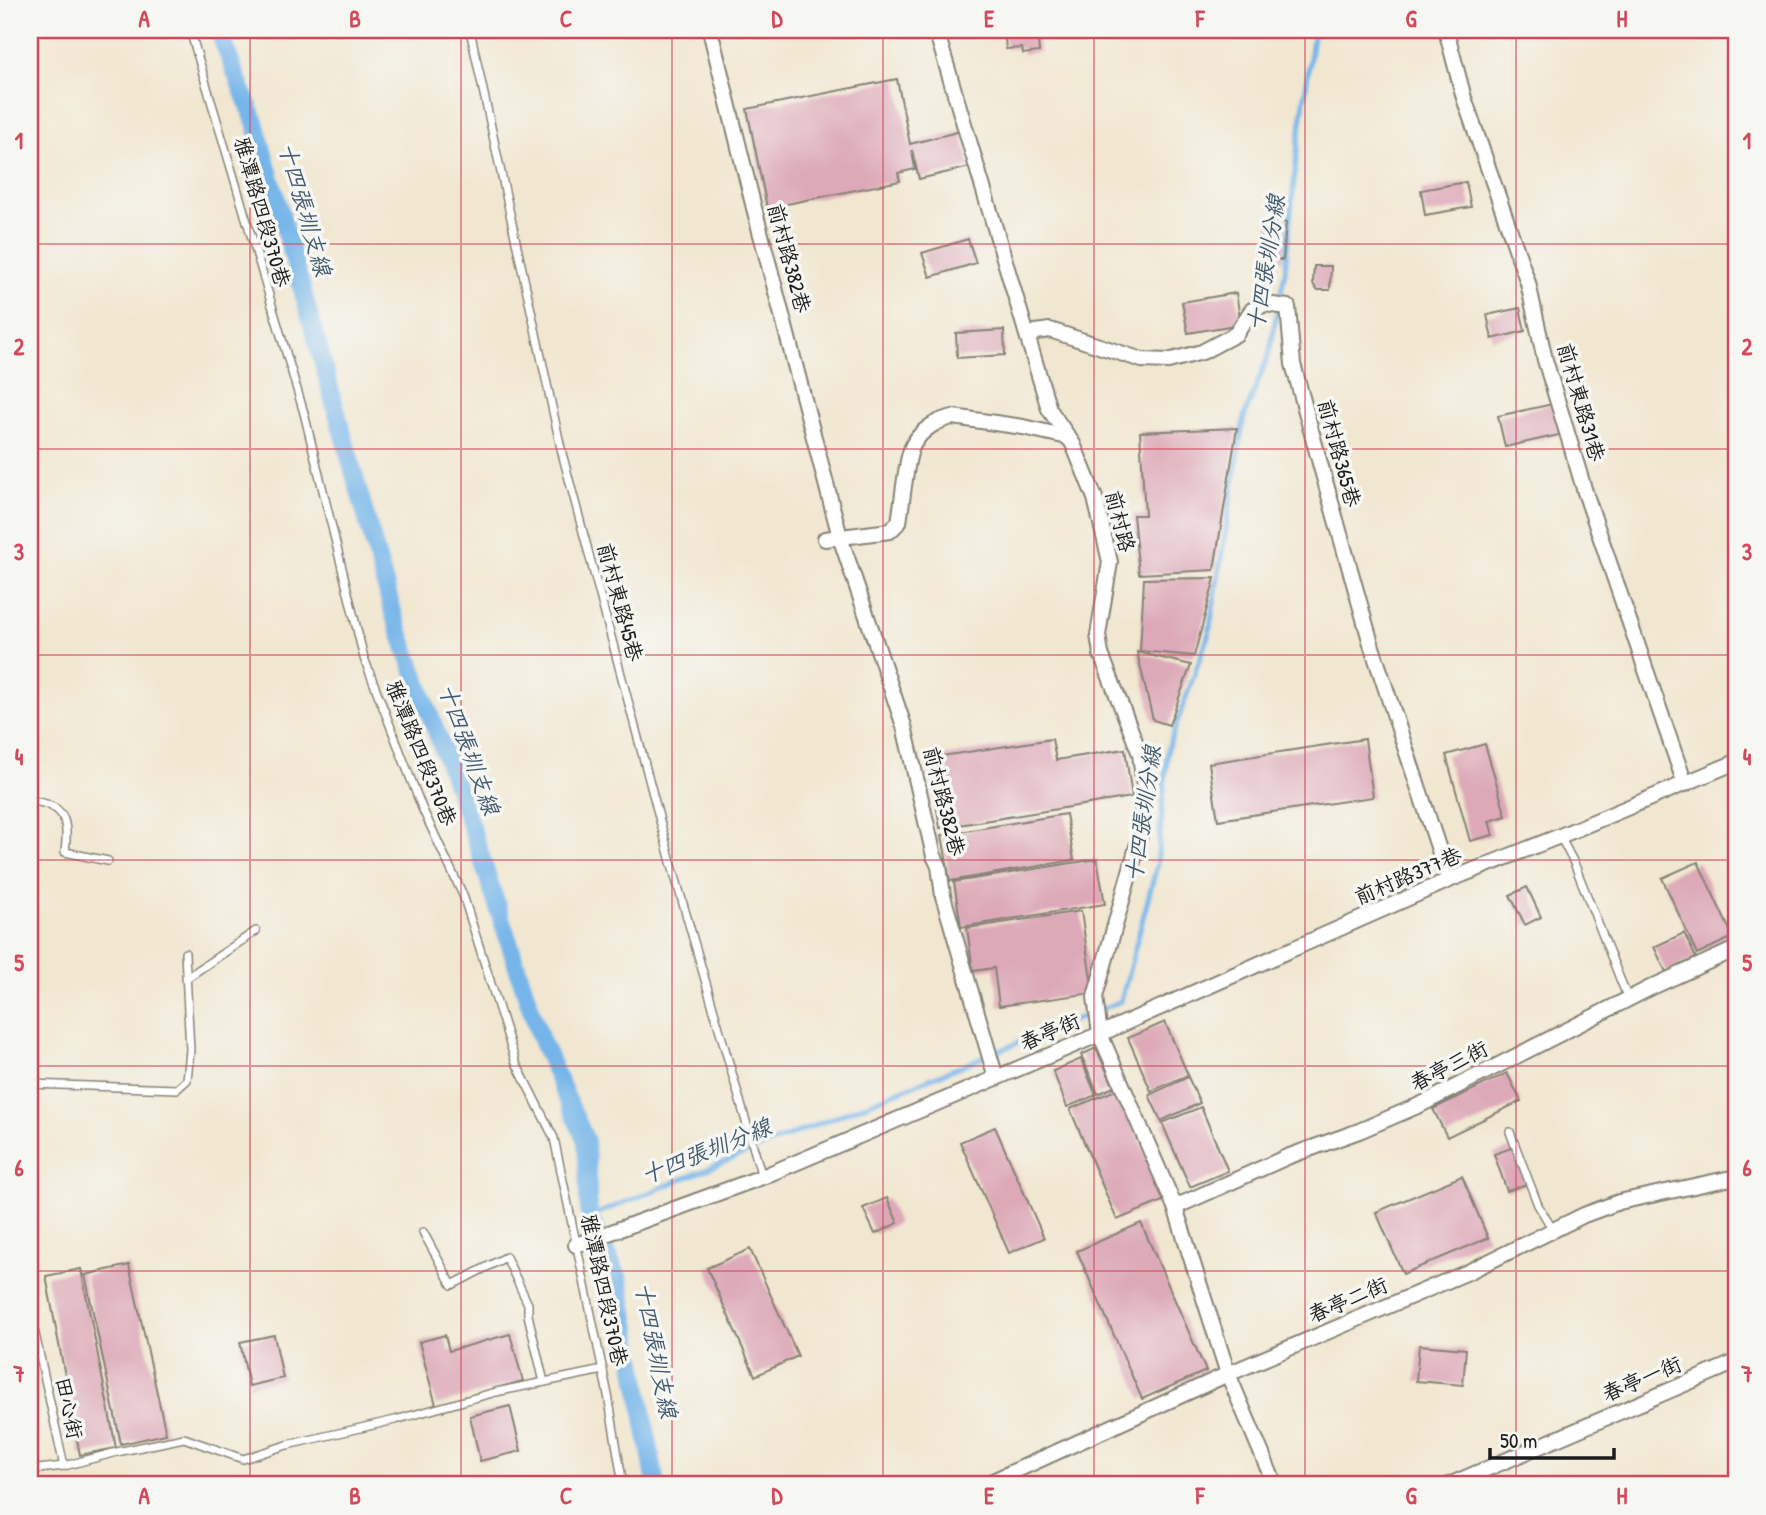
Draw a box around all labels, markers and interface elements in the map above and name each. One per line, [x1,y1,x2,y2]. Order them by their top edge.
text: A [138,3,150,34]
text: B [349,3,361,34]
text: C [560,3,572,34]
text: D [772,3,784,34]
text: E [984,3,995,34]
text: F [1195,3,1206,34]
text: G [1405,3,1417,34]
text: H [1617,3,1628,34]
text: 1 [15,125,23,156]
text: 1 [1743,125,1751,156]
street label: 雅潭路四段370巷 [227,133,298,290]
water label: 十四張圳支線 [272,138,340,280]
water label: 十四張圳分線 [1239,191,1292,333]
street label: 前村路382巷 [761,200,818,316]
text: 2 [14,331,25,362]
text: 2 [1742,331,1753,362]
street label: 前村東路31巷 [1551,339,1612,465]
street label: 前村路365巷 [1311,396,1368,510]
street label: 前村路 [1099,487,1142,555]
text: 3 [14,536,24,567]
text: 3 [1742,536,1752,567]
street label: 前村東路45巷 [591,539,650,664]
street label: 雅潭路四段370巷 [379,675,464,830]
water label: 十四張圳支線 [431,679,508,820]
text: 4 [15,741,24,772]
text: 4 [1743,741,1752,772]
water label: 十四張圳分線 [1118,742,1168,884]
street label: 前村路382巷 [917,743,972,859]
street label: 前村路377巷 [1350,840,1466,911]
text: 5 [14,947,24,978]
text: 5 [1742,947,1752,978]
street label: 春亭街 [1015,1006,1084,1057]
street label: 春亭三街 [1405,1034,1493,1098]
water label: 十四張圳分線 [636,1110,777,1191]
text: 6 [14,1152,24,1183]
text: 6 [1742,1152,1752,1183]
street label: 雅潭路四段370巷 [574,1211,635,1369]
street label: 春亭二街 [1303,1270,1392,1329]
water label: 十四張圳支線 [628,1279,685,1422]
street label: 春亭一街 [1597,1349,1686,1408]
text: 7 [12,1358,25,1389]
text: 7 [1740,1358,1753,1389]
street label: 田心街 [49,1374,90,1442]
scale bar [1490,1417,1614,1461]
text: 50 m [1500,1426,1537,1455]
text: A [138,1480,150,1511]
text: B [349,1480,361,1511]
text: C [560,1480,572,1511]
text: D [772,1480,784,1511]
text: E [984,1480,995,1511]
text: F [1195,1480,1206,1511]
text: G [1405,1480,1417,1511]
text: H [1617,1480,1628,1511]

